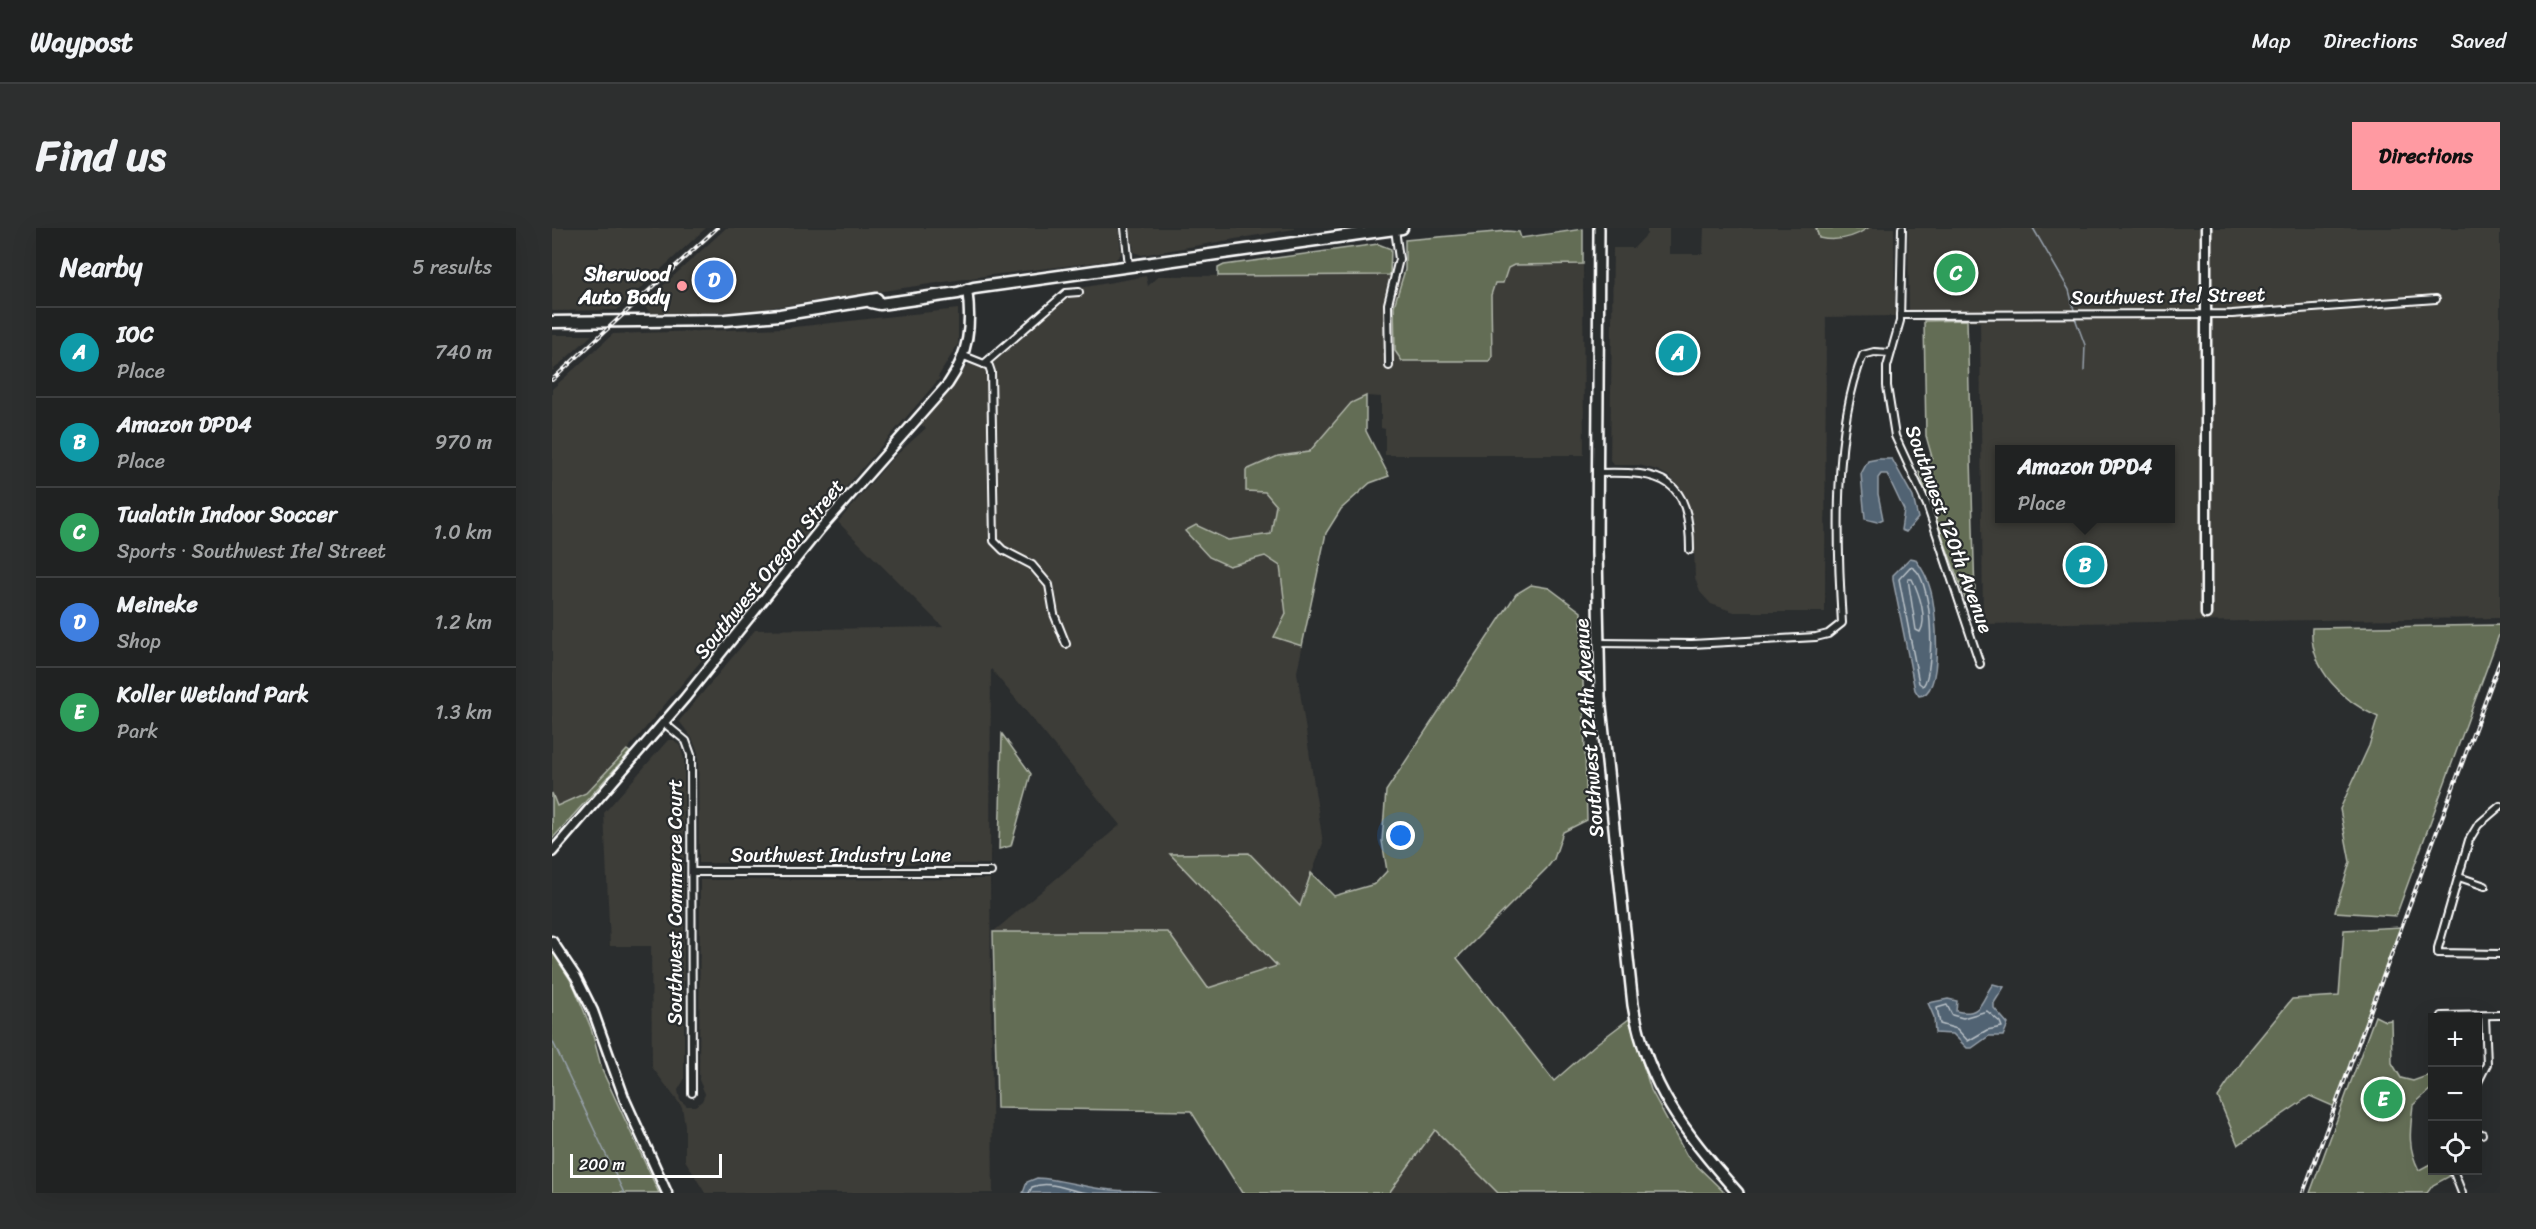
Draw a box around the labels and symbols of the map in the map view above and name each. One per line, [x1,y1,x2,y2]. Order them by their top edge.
pin: C [1936,250,1976,296]
place label: Sherwood Auto Body [578,257,672,315]
pin: D [694,257,734,302]
street label: Southwest Itel Street [2070,277,2266,315]
marker: Sherwood Auto Body [675,279,689,293]
pin: A [1658,330,1698,376]
street label: Southwest 120th Avenue [1895,420,2003,639]
street label: Southwest Oregon Street [685,471,853,667]
pin: B [2066,542,2104,588]
street label: Southwest 124th Avenue [1564,617,1614,839]
street label: Southwest Commerce Court [658,779,693,1025]
your location [1386,821,1415,850]
street label: Southwest Industry Lane [731,838,951,873]
pin: E [2364,1076,2402,1122]
scale bar [570,1151,722,1178]

